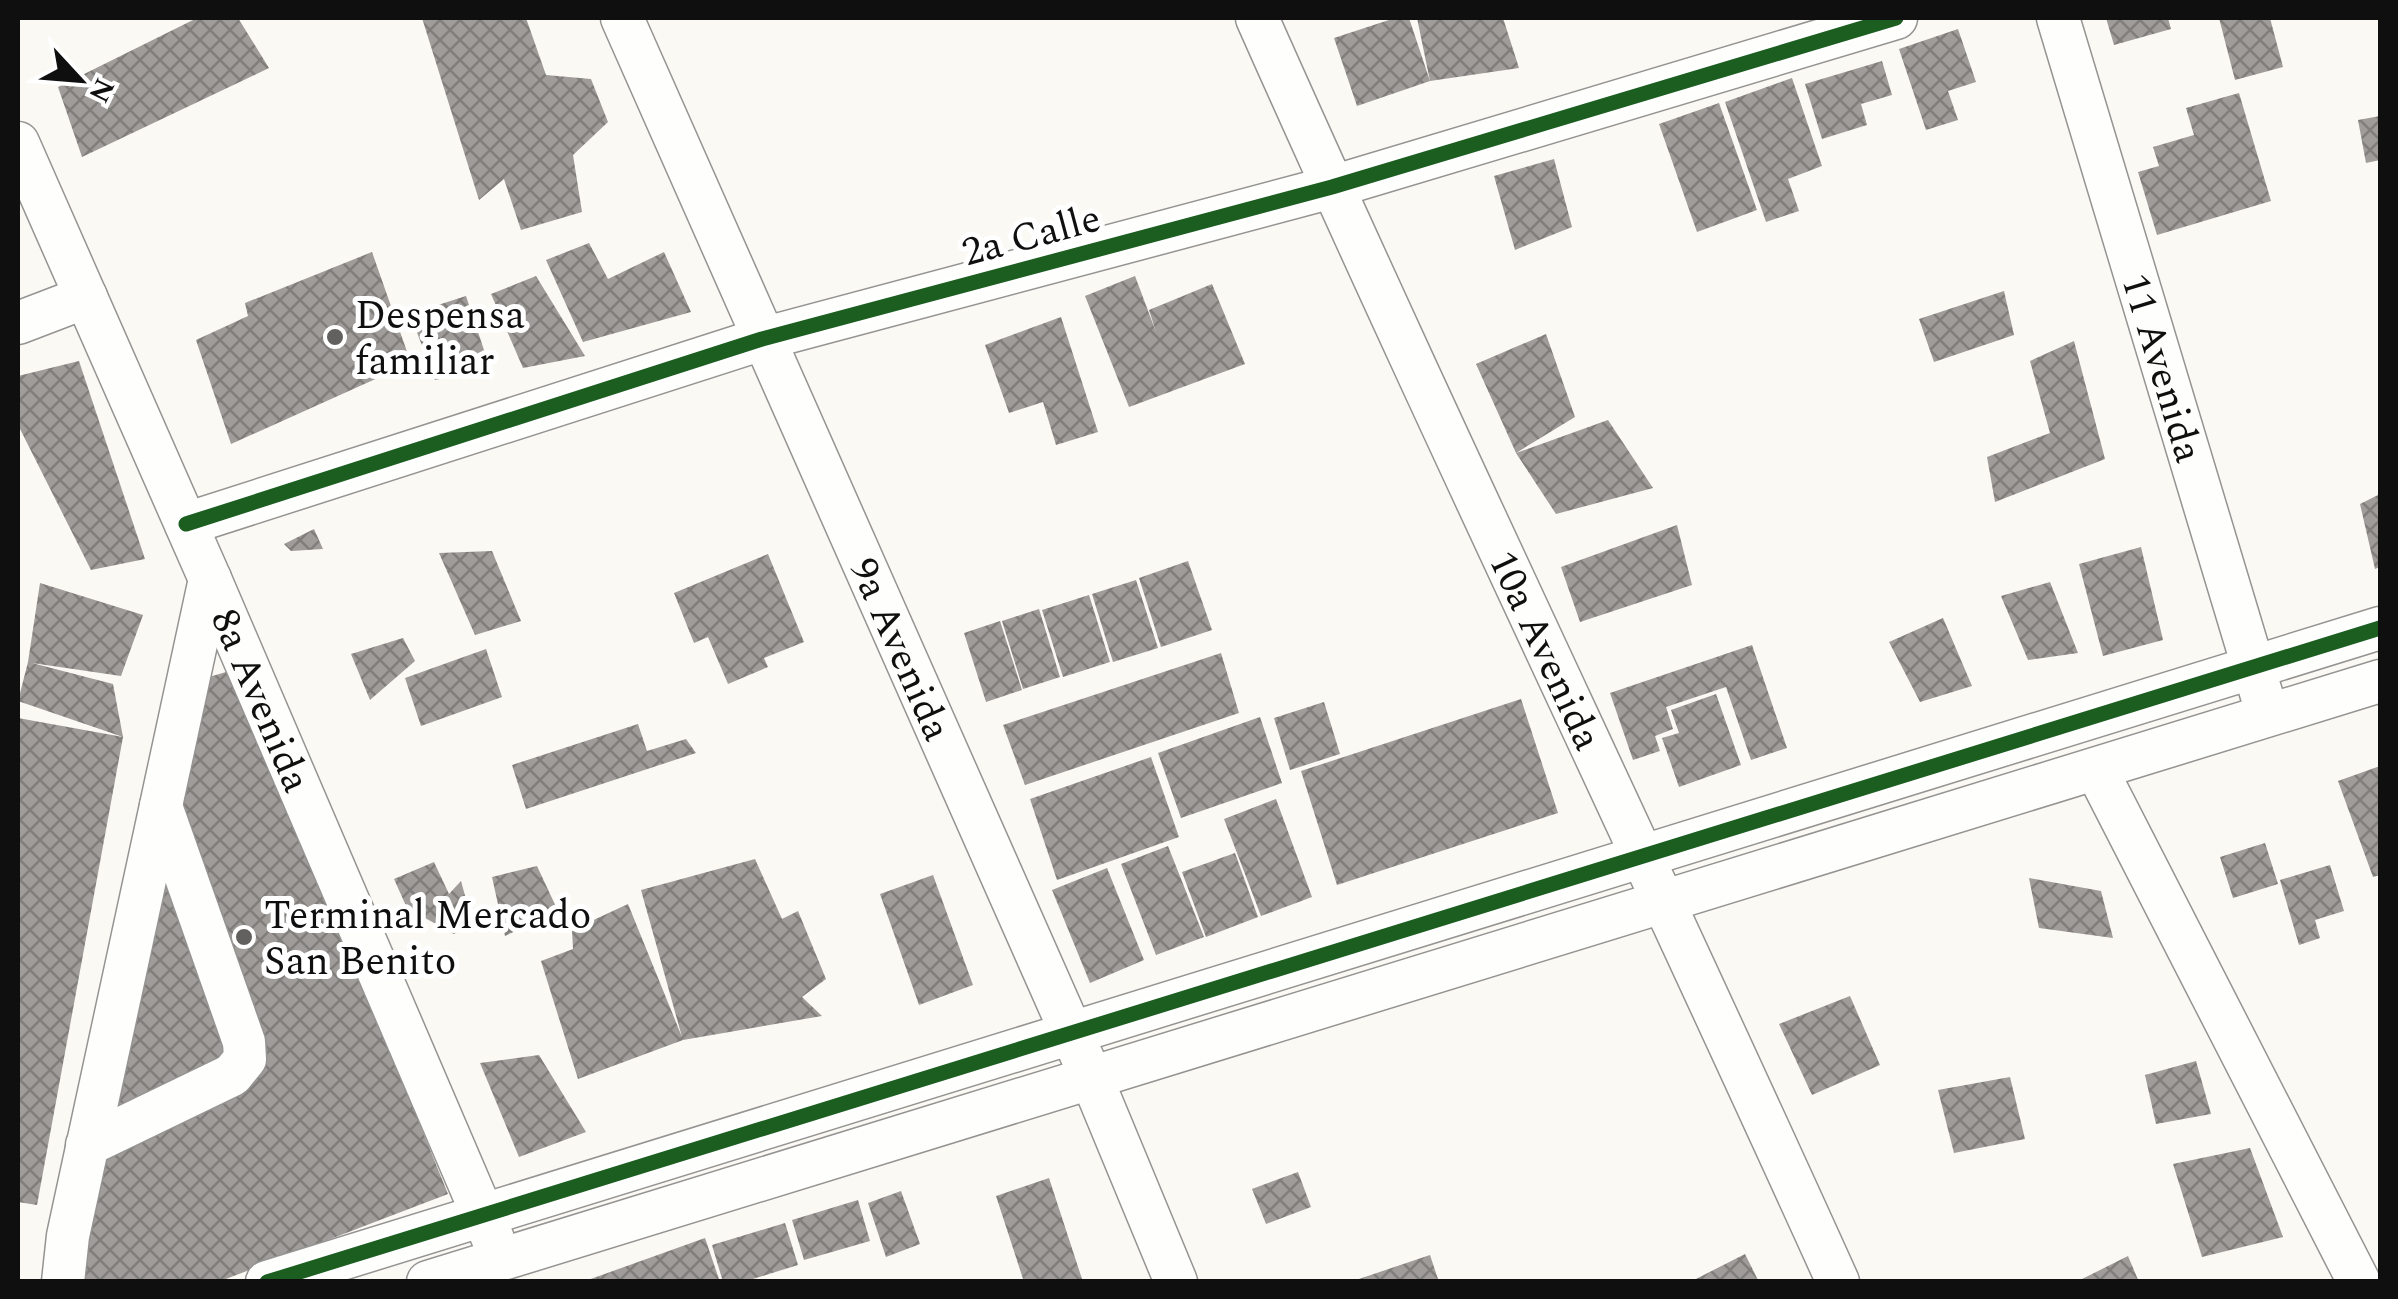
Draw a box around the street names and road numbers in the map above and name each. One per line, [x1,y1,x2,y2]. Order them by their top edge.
street label: 2a Calle [956,189,1108,284]
street label: 11 Avenida [2104,266,2218,471]
street label: 10a Avenida [1471,541,1617,761]
street label: 9a Avenida [832,549,966,751]
street label: 8a Avenida [193,600,326,803]

